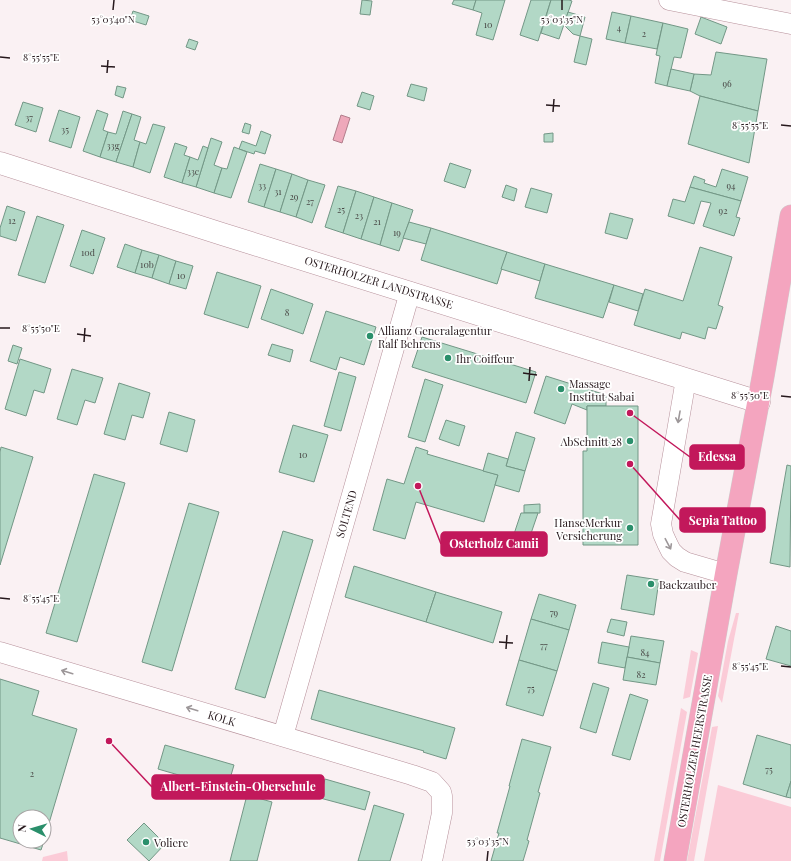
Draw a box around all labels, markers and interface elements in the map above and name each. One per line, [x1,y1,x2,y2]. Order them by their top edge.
text: 53°03'40"N [91,12,135,26]
text: 53°03'35"N [541,12,583,26]
house number: 10 [484,18,492,30]
house number: 4 [617,21,622,33]
house number: 2 [642,27,646,39]
text: 8°55'55"E [23,50,59,64]
house number: 96 [722,77,732,89]
house number: 37 [25,111,33,123]
text: 8°55'55"E [732,118,768,132]
house number: 35 [61,123,69,135]
house number: 33g [107,139,120,151]
house number: 33c [187,165,200,177]
house number: 33 [258,179,266,191]
house number: 94 [726,179,736,191]
house number: 31 [274,185,282,197]
house number: 29 [290,190,299,202]
house number: 27 [306,195,314,207]
house number: 25 [337,203,345,215]
house number: 92 [719,204,727,216]
house number: 23 [355,209,363,221]
house number: 12 [8,214,16,226]
house number: 21 [373,215,381,227]
house number: 19 [393,226,401,238]
house number: 10d [81,246,96,258]
street label: OSTERHOLZER LANDSTRASSE [303,252,455,312]
house number: 10b [140,258,154,270]
house number: 10 [177,269,185,281]
house number: 8 [285,306,290,318]
text: 8°55'50"E [22,321,60,335]
place label: Allianz Generalagentur Ralf Behrens [377,323,492,351]
marker: Allianz Generalagentur Ralf Behrens [365,331,375,341]
place label: Ihr Coiffeur [456,351,514,366]
marker: Ihr Coiffeur [443,353,453,363]
place label: Massage Institut Sabai [569,376,634,404]
marker: Massage Institut Sabai [556,384,566,394]
text: 8°55'50"E [731,388,769,402]
one-way arrow [675,410,683,423]
place label: AbSchnitt 28 [559,434,622,449]
marker: AbSchnitt 28 [625,436,635,446]
callout: Edessa [690,445,744,469]
house number: 10 [299,448,307,460]
text: Edessa [698,448,737,464]
street label: SOLTEND [332,488,360,540]
callout: Sepia Tattoo [680,508,765,532]
text: Sepia Tattoo [689,512,757,528]
place label: HanseMerkur Versicherung [554,515,622,543]
marker: HanseMerkur Versicherung [625,523,635,533]
callout: Osterholz Camii [441,532,547,556]
text: Osterholz Camii [449,535,539,551]
one-way arrow [665,538,672,550]
place label: Backzauber [659,577,717,592]
marker: Backzauber [646,579,656,589]
text: 8°55'45"E [23,591,59,605]
house number: 79 [550,606,559,618]
house number: 77 [540,639,548,651]
house number: 84 [640,646,650,658]
text: 8°55'45"E [732,659,768,673]
one-way arrow [61,668,74,675]
house number: 82 [637,668,646,680]
street label: OSTERHOLZER HEERSTRASSE [673,673,715,829]
house number: 75 [527,682,535,694]
one-way arrow [186,705,199,712]
street label: KOLK [206,707,239,730]
house number: 75 [765,763,773,775]
house number: 2 [30,767,34,779]
callout: Albert-Einstein-Oberschule [152,775,324,799]
text: Albert-Einstein-Oberschule [159,778,316,794]
north arrow [12,809,52,849]
text: N [14,823,29,833]
text: 53°03'35"N [467,834,509,848]
place label: Voliere [153,835,189,850]
marker: Voliere [141,837,151,847]

